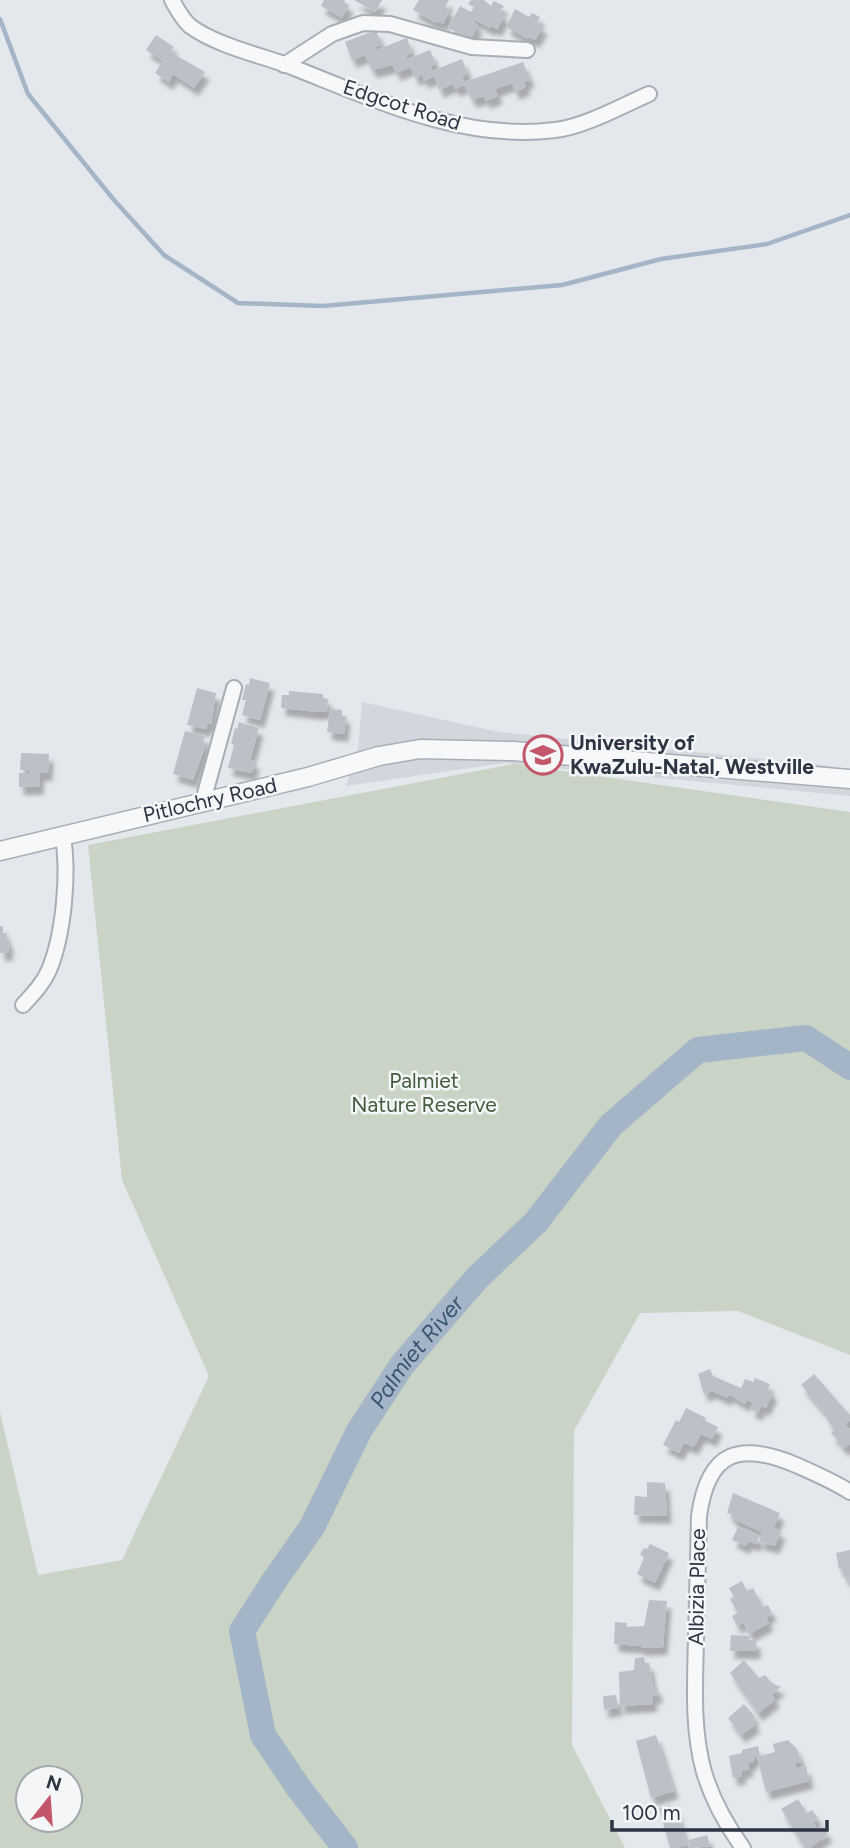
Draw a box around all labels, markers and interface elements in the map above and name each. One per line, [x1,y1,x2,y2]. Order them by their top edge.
street label: Edgcot Road [340,74,464,135]
place label: University of KwaZulu-Natal, Westville [570,730,814,779]
school or university icon: University of KwaZulu-Natal, Westville [522,734,564,776]
street label: Pitlochry Road [141,772,279,827]
park label: Palmiet Nature Reserve [351,1068,497,1117]
water label: Palmiet River [364,1289,470,1413]
street label: Albizia Place [683,1528,710,1646]
north arrow [14,1764,84,1834]
text: N [43,1770,64,1796]
scale bar [612,1788,827,1832]
text: 100 m [622,1800,681,1825]

